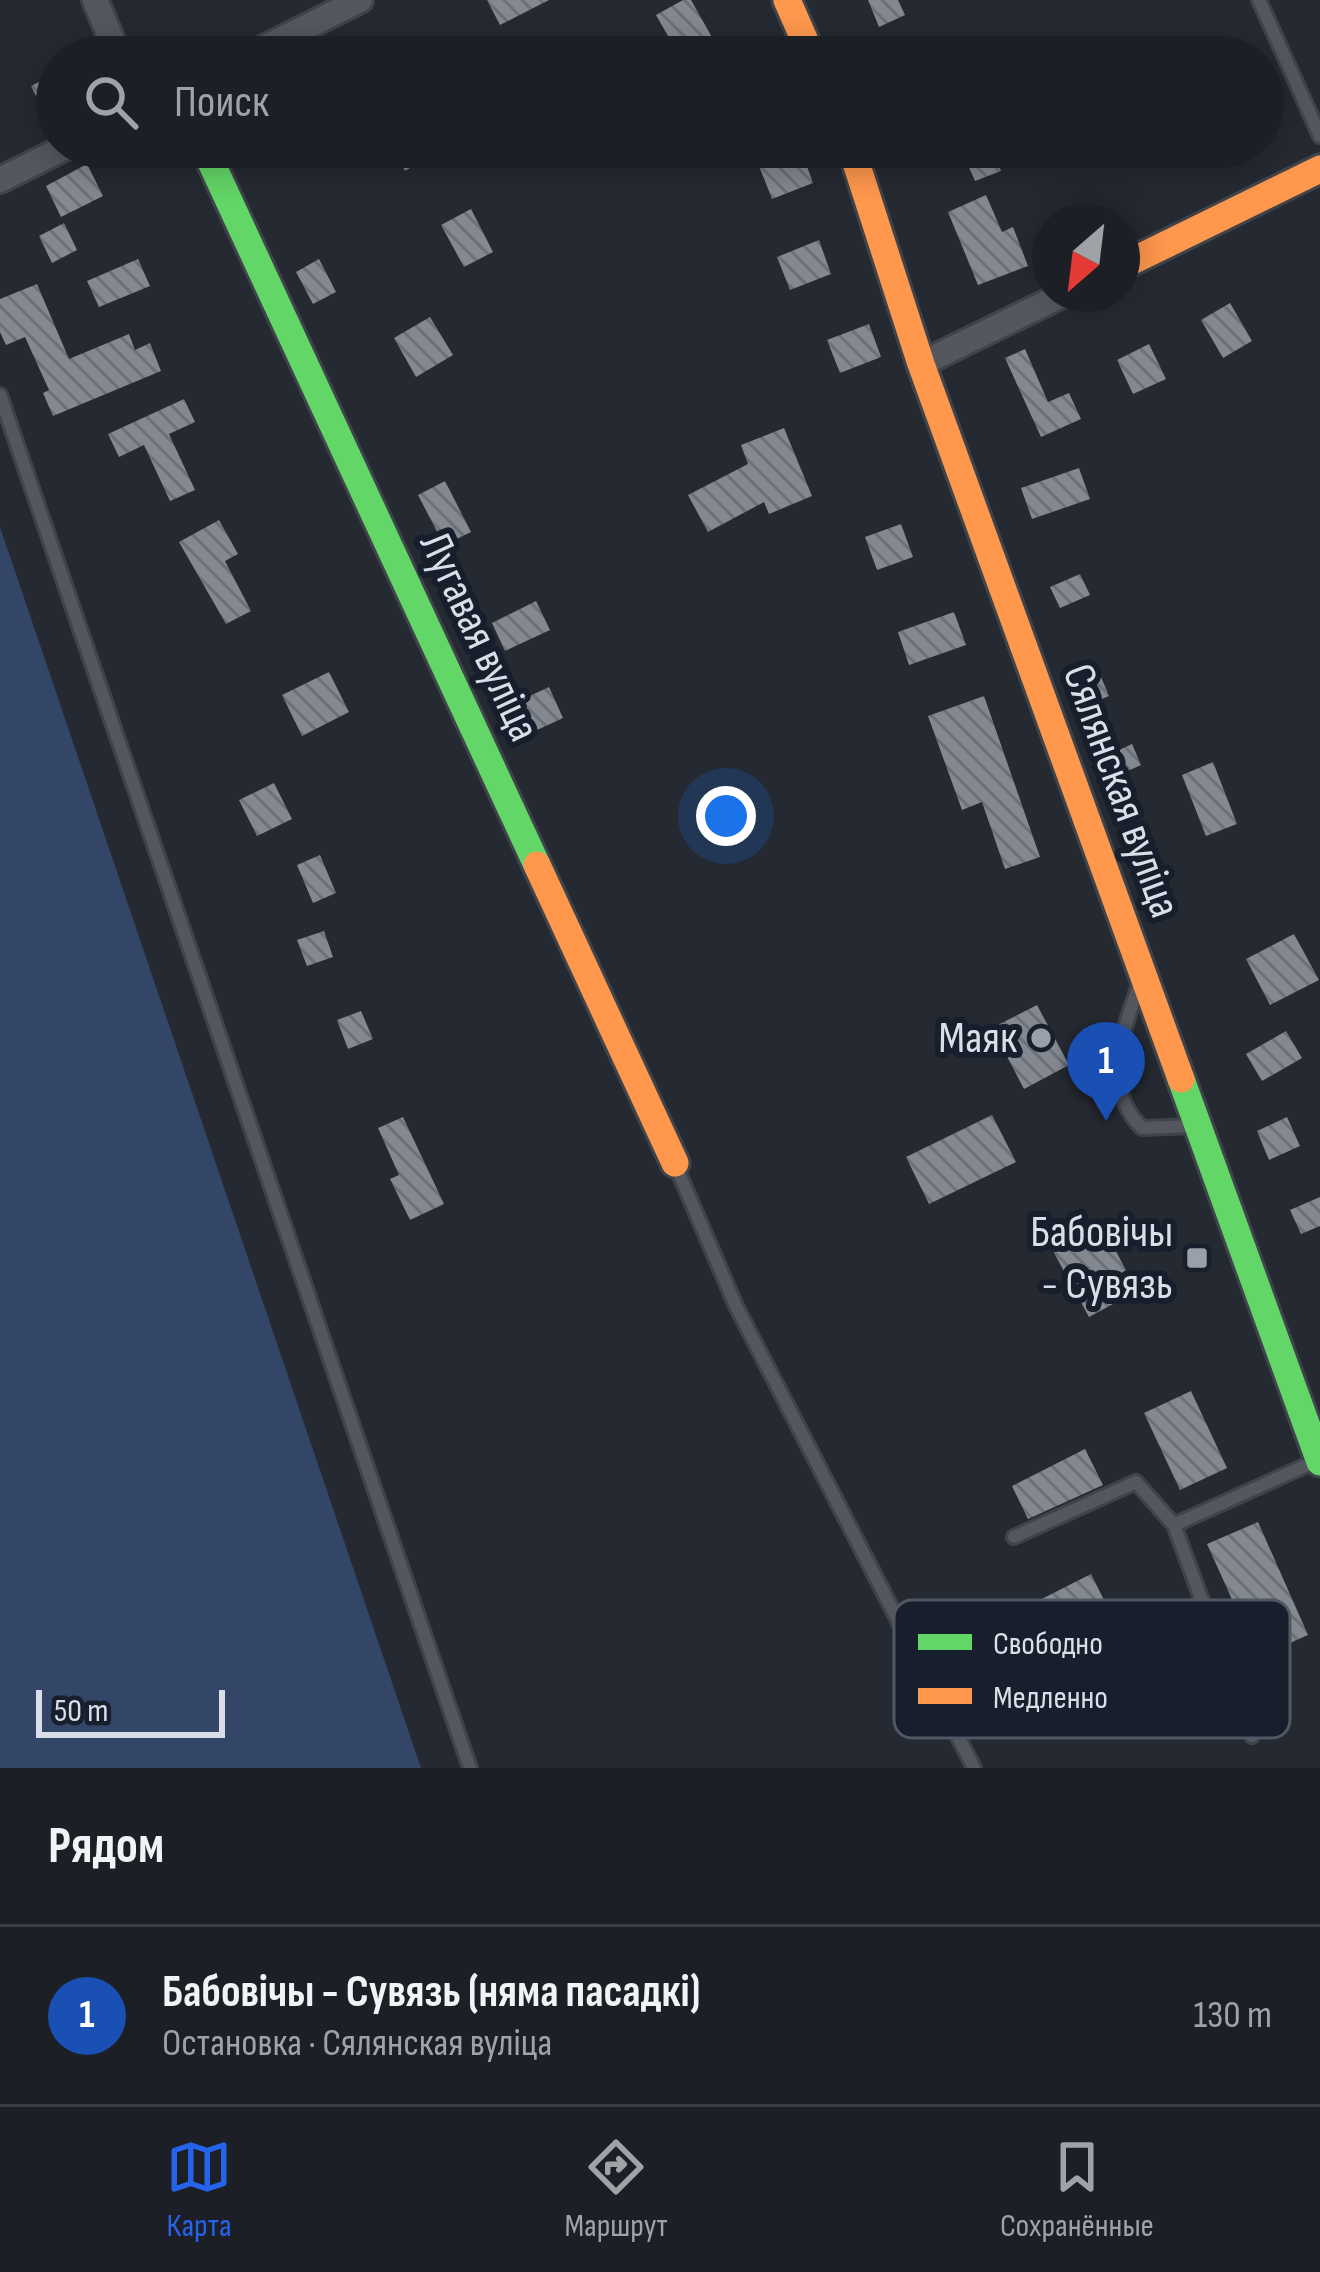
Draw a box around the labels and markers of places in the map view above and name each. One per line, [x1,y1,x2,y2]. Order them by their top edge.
place label: Маяк [938,1011,1017,1066]
pin: 1 [1067,1022,1145,1121]
marker: Маяк [1028,1025,1054,1051]
place label: Бабовічы - Сувязь [1030,1205,1173,1312]
marker: Бабовічы - Сувязь [1184,1245,1210,1271]

